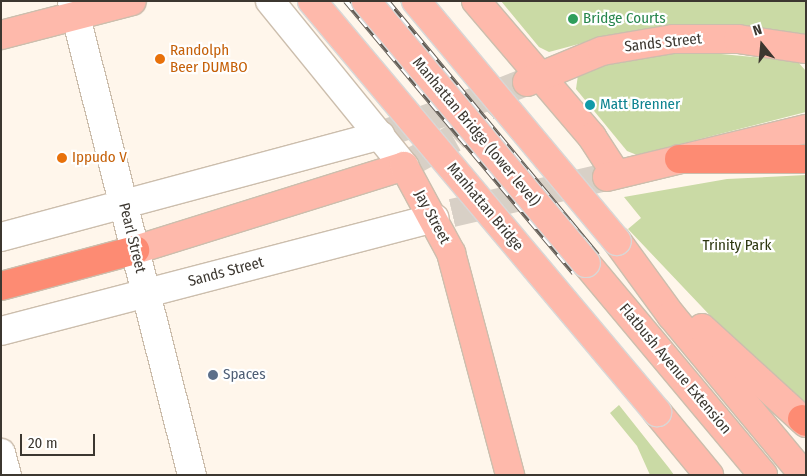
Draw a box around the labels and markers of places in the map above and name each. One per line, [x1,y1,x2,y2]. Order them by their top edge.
place label: Bridge Courts [583,10,666,28]
marker: Bridge Courts [567,13,579,25]
place label: Randolph Beer DUMBO [170,41,248,76]
marker: Randolph Beer DUMBO [154,53,166,65]
place label: Matt Brenner [600,96,680,114]
marker: Matt Brenner [584,99,596,111]
place label: Ippudo V [72,149,127,167]
marker: Ippudo V [56,152,68,164]
place label: Spaces [223,366,266,384]
marker: Spaces [207,369,219,381]

